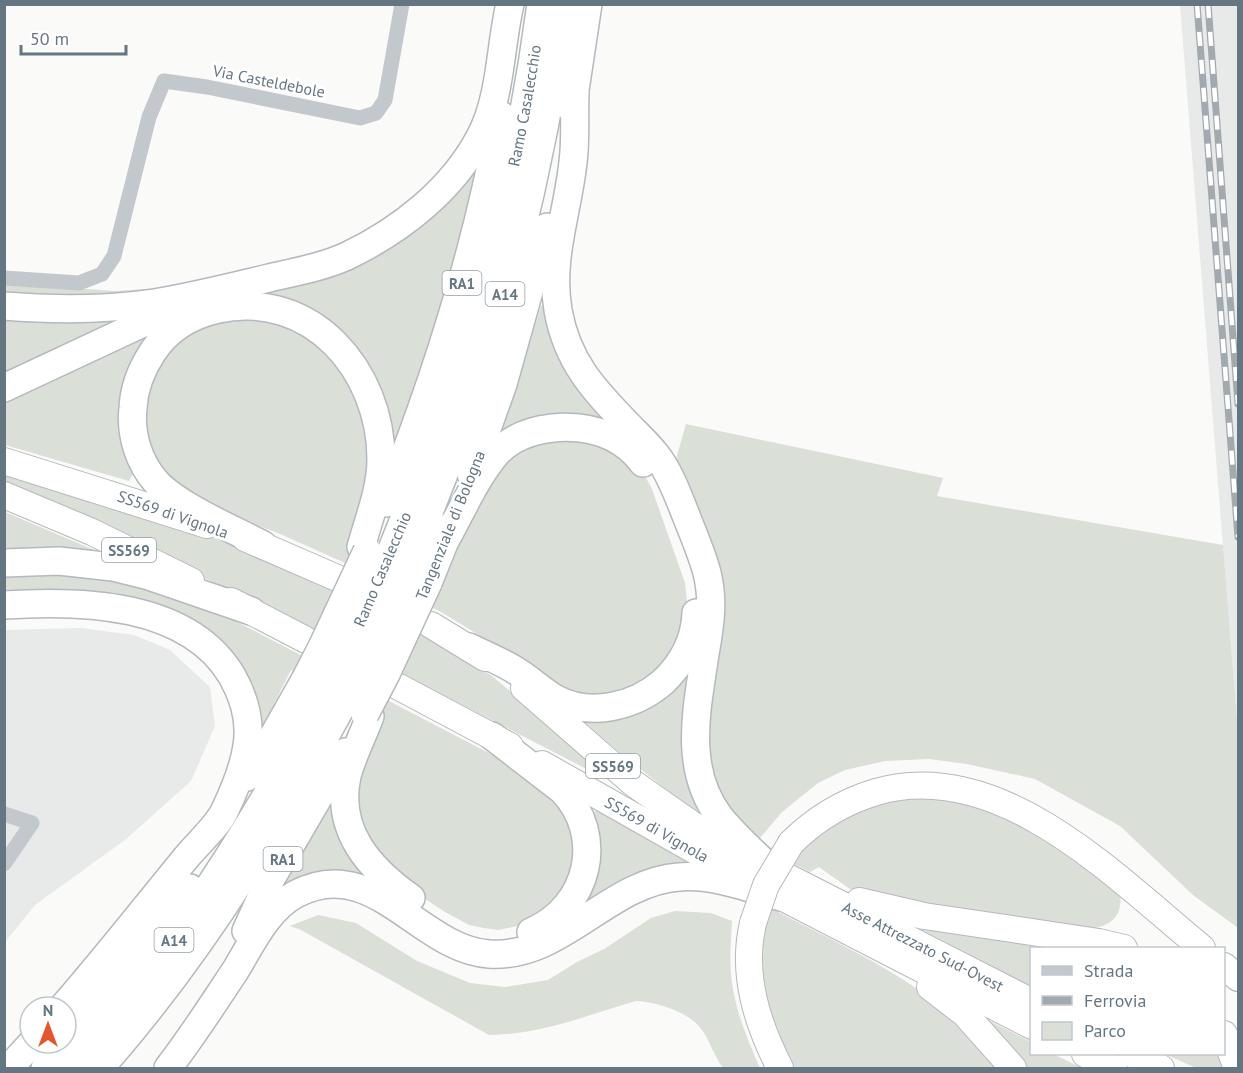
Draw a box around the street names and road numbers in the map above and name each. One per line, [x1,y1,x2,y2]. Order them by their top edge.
street label: Ramo Casalecchio [503,43,545,168]
street label: Via Casteldebole [210,60,327,102]
road number: RA1 [442,271,482,295]
road number: A14 [486,282,524,306]
street label: Tangenziale di Bologna [411,447,489,603]
street label: SS569 di Vignola [115,486,231,542]
street label: Ramo Casalecchio [349,509,415,629]
road number: SS569 [102,538,156,562]
road number: SS569 [586,754,640,778]
street label: SS569 di Vignola [601,792,712,866]
road number: RA1 [264,847,302,871]
street label: Asse Attrezzato Sud-Ovest [839,897,1008,996]
road number: A14 [154,928,194,952]

